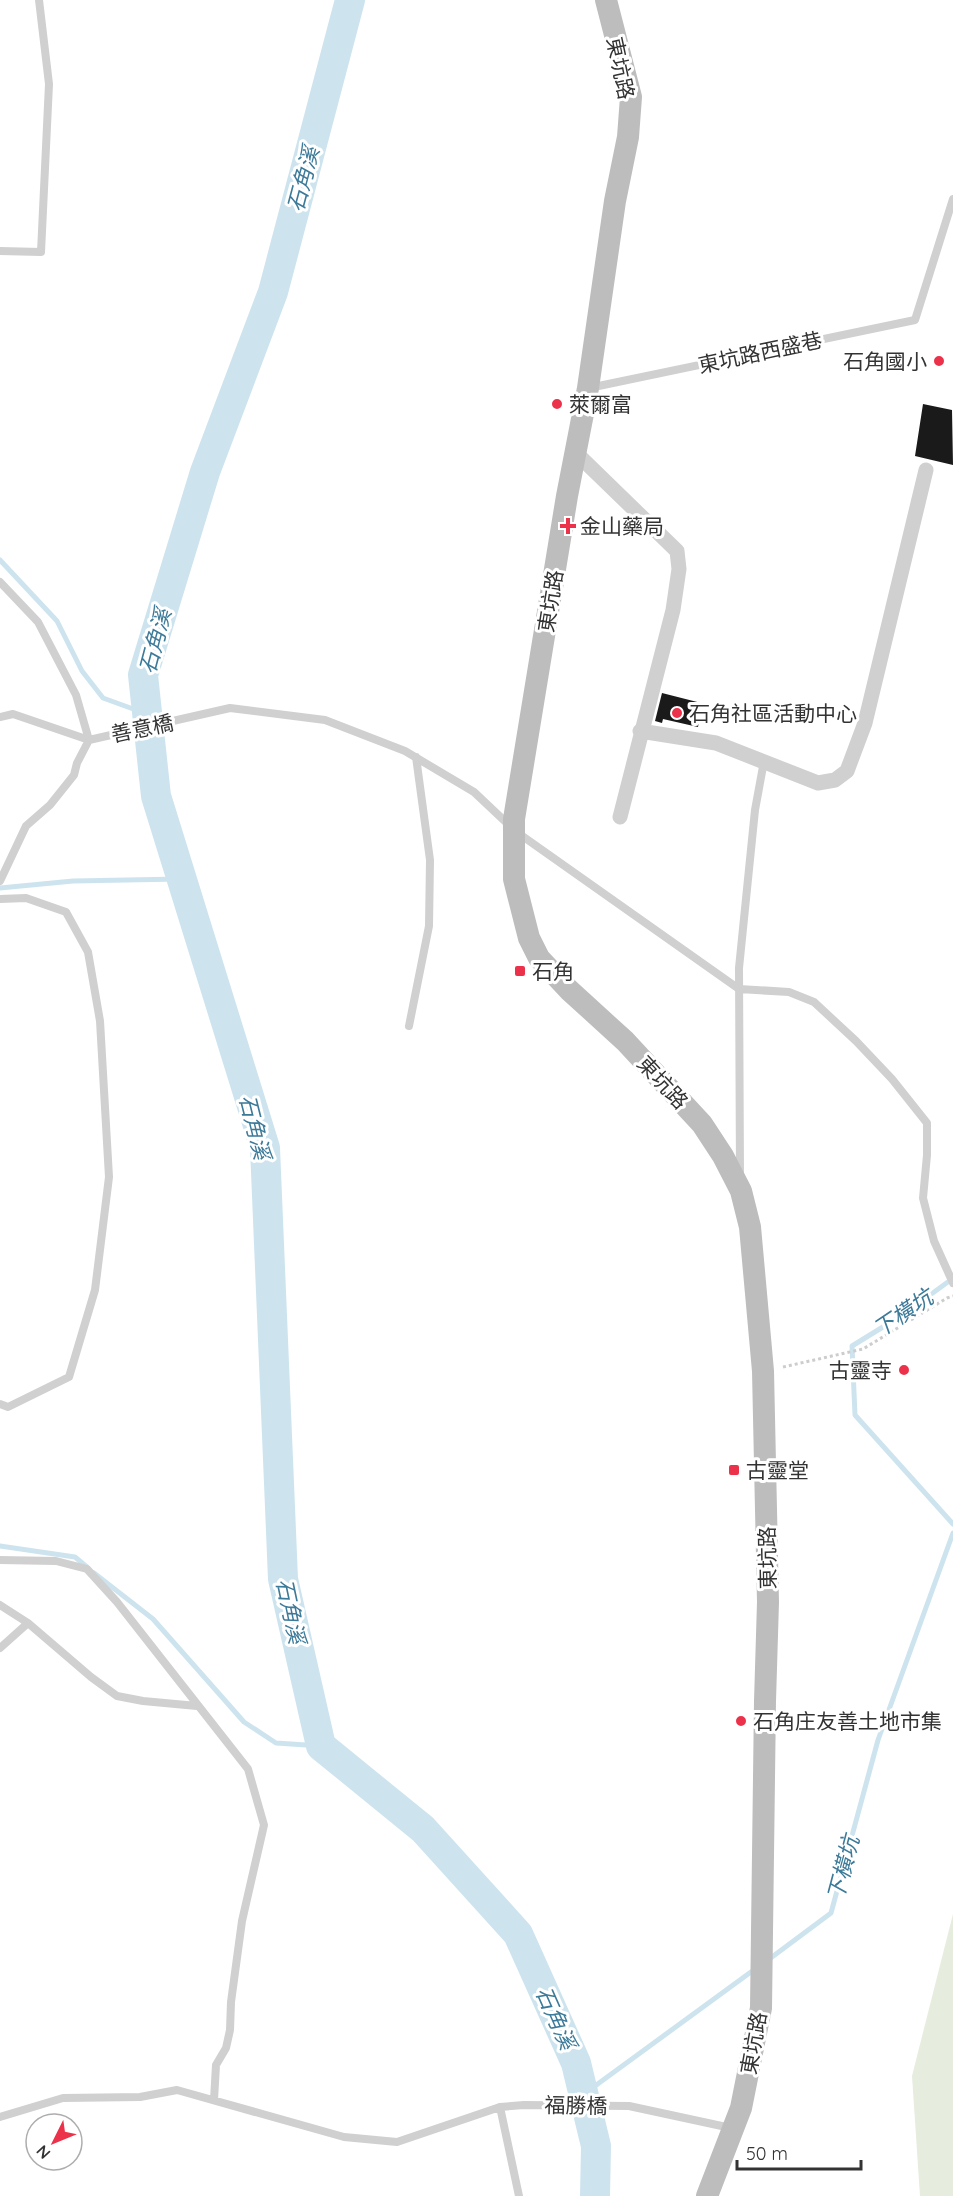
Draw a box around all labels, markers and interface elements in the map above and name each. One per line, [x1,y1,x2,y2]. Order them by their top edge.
street label: 東坑路 [602,34,640,102]
water label: 石角溪 [281,141,326,215]
street label: 東坑路西盛巷 [696,326,824,378]
place label: 石角國小 [843,348,927,374]
marker: 石角國小 [932,354,946,368]
place label: 萊爾富 [569,391,632,417]
marker: 萊爾富 [550,397,564,411]
place label: 金山藥局 [580,513,664,539]
marker: 金山藥局 [561,519,575,533]
street label: 東坑路 [532,568,568,634]
water label: 石角溪 [133,603,178,677]
place label: 石角社區活動中心 [689,700,857,726]
marker: 石角社區活動中心 [670,706,684,720]
street label: 善意橋 [108,709,176,747]
place label: 石角 [532,958,574,984]
marker: 石角 [513,964,527,978]
street label: 東坑路 [632,1050,694,1114]
water label: 石角溪 [233,1092,277,1165]
water label: 下橫坑 [868,1281,941,1343]
place label: 古靈寺 [829,1357,892,1383]
marker: 古靈寺 [897,1363,911,1377]
place label: 古靈堂 [746,1457,809,1483]
marker: 古靈堂 [727,1463,741,1477]
street label: 東坑路 [753,1526,781,1590]
water label: 石角溪 [270,1576,312,1649]
place label: 石角庄友善土地市集 [753,1708,942,1734]
marker: 石角庄友善土地市集 [734,1714,748,1728]
water label: 下橫坑 [821,1830,866,1904]
water label: 石角溪 [530,1982,583,2057]
street label: 東坑路 [735,2010,771,2076]
street label: 福勝橋 [544,2091,608,2119]
north arrow [24,2112,84,2172]
scale bar [737,2133,862,2171]
text: N [32,2141,54,2163]
text: 50 m [746,2142,788,2165]

